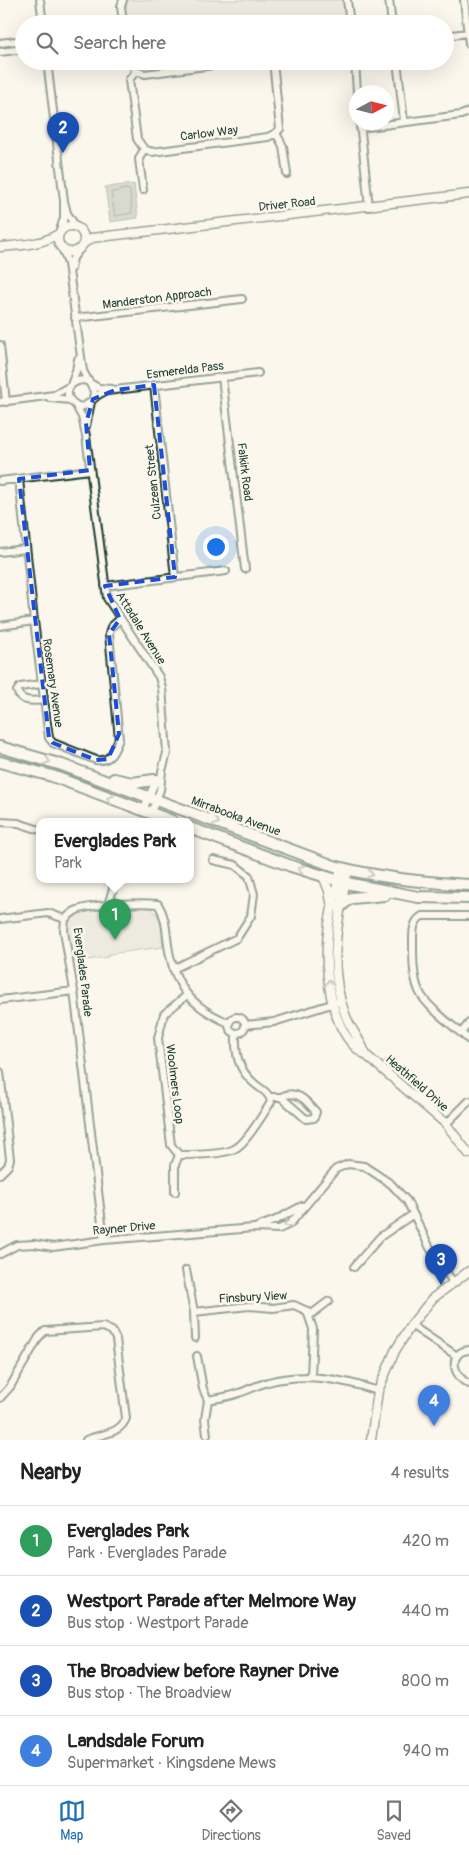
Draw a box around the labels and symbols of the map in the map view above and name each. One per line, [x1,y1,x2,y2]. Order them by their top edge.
north arrow [349,85,394,130]
pin: 2 [47,112,79,153]
street label: Carlow Way [179,123,239,144]
street label: Driver Road [258,194,316,215]
street label: Manderston Approach [102,284,213,313]
street label: Esmerelda Pass [146,358,225,383]
street label: Falkirk Road [233,442,256,502]
street label: Culzean Street [142,443,165,520]
your location [203,534,229,560]
street label: Attadale Avenue [112,589,169,667]
street label: Rosemary Avenue [39,638,66,729]
one-way arrow [42,755,50,765]
street label: Mirrabooka Avenue [189,793,283,840]
one-way arrow [106,795,115,805]
one-way arrow [211,816,220,826]
one-way arrow [298,865,306,875]
one-way arrow [365,868,374,879]
pin: 1 [99,899,131,940]
street label: Everglades Parade [70,927,95,1018]
one-way arrow [324,979,335,987]
street label: Woolmers Loop [162,1043,187,1125]
street label: Heathfield Drive [382,1052,451,1115]
street label: Rayner Drive [92,1218,156,1239]
one-way arrow [283,1218,292,1228]
pin: 3 [425,1244,457,1285]
street label: Finsbury View [218,1288,288,1307]
pin: 4 [418,1385,450,1426]

